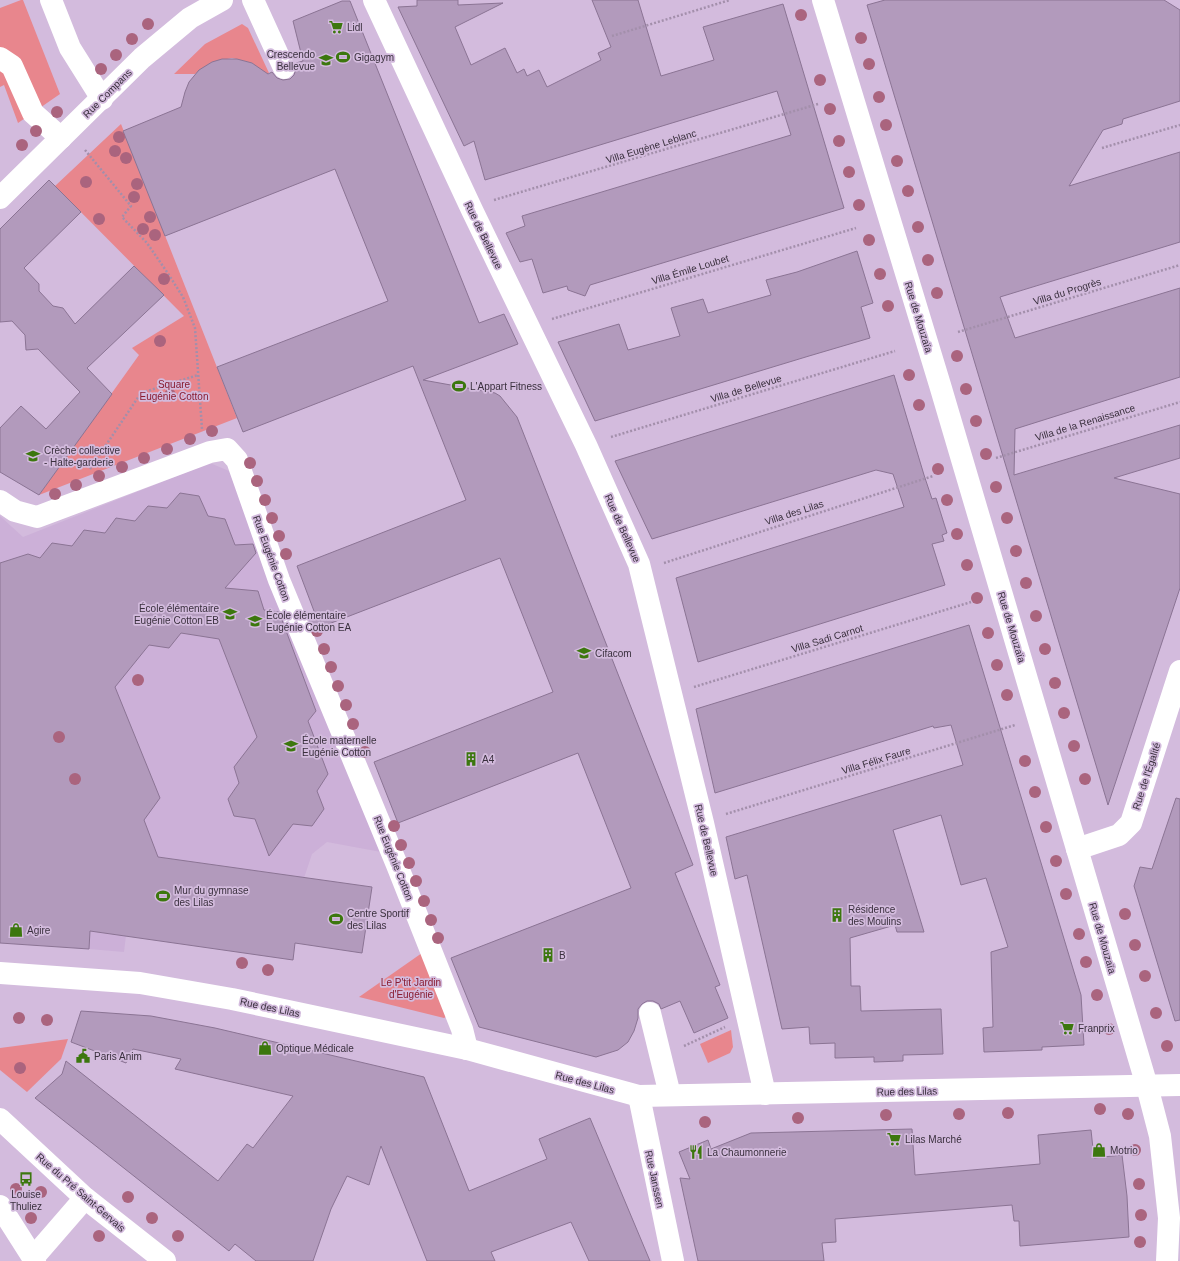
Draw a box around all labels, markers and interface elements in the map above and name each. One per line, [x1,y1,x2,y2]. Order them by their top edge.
supermarket icon: Lidl [328,19,344,35]
place label: Lidl [347,22,363,33]
place label: Crescendo Bellevue [267,49,315,72]
sports icon: Gigagym [335,49,351,65]
school or university icon: Crescendo Bellevue [318,52,334,68]
place label: Gigagym [354,52,394,63]
street label: Rue Compans [81,67,134,120]
street label: Villa Eugène Leblanc [605,128,698,165]
street label: Rue de Bellevue [463,200,505,271]
street label: Villa Émile Loubet [650,252,730,286]
street label: Villa du Progrès [1032,276,1102,307]
street label: Rue de Mouzaïa [903,280,935,354]
street label: Villa de Bellevue [709,372,783,405]
sports icon: L'Appart Fitness [451,378,467,394]
park label: Square Eugénie Cotton [140,379,208,402]
place label: L'Appart Fitness [470,381,542,392]
street label: Villa de la Renaissance [1034,402,1137,443]
place label: Crèche collective - Halte-garderie [44,445,121,468]
school or university icon: Crèche collective - Halte-garderie [25,448,41,464]
street label: Rue de Bellevue [603,492,643,564]
street label: Villa des Lilas [763,498,825,527]
street label: Rue Eugénie Cotton [251,514,292,602]
street label: Rue de Mouzaïa [996,590,1028,664]
place label: École élémentaire Eugénie Cotton EB [134,602,219,626]
school or university icon: École élémentaire Eugénie Cotton EB [222,606,238,622]
place label: École élémentaire Eugénie Cotton EA [266,609,351,633]
school or university icon: École élémentaire Eugénie Cotton EA [247,613,263,629]
street label: Villa Sadi Carnot [790,622,864,655]
school or university icon: Cifacom [576,645,592,661]
place label: Cifacom [595,648,632,659]
place label: École maternelle Eugénie Cotton [302,734,377,758]
school or university icon: École maternelle Eugénie Cotton [283,738,299,754]
street label: Rue de l'Égalité [1130,741,1163,811]
street label: Villa Félix Faure [840,745,912,776]
building icon: A4 [463,751,479,767]
place label: A4 [482,754,495,765]
street label: Rue de Bellevue [693,803,720,878]
street label: Rue Eugénie Cotton [372,814,416,902]
place label: Mur du gymnase des Lilas [174,885,249,908]
sports icon: Mur du gymnase des Lilas [155,888,171,904]
street label: Rue de Mouzaïa [1087,901,1118,975]
place label: Résidence des Moulins [848,904,901,927]
building icon: Résidence des Moulins [829,907,845,923]
place label: Centre Sportif des Lilas [347,908,409,931]
sports icon: Centre Sportif des Lilas [328,911,344,927]
shop icon: Agire [8,922,24,938]
place label: Agire [27,925,51,936]
building icon: B [540,947,556,963]
place label: B [559,950,566,961]
park label: Le P'tit Jardin d'Eugénie [381,977,441,1000]
street label: Rue des Lilas [239,996,301,1019]
supermarket icon: Franprix [1059,1020,1075,1036]
place label: Franprix [1078,1023,1115,1034]
shop icon: Optique Médicale [257,1040,273,1056]
place label: Optique Médicale [276,1043,354,1054]
public building icon: Paris Anim [75,1048,91,1064]
place label: Paris Anim [94,1051,142,1062]
street label: Rue des Lilas [554,1069,616,1096]
street label: Rue des Lilas [877,1085,937,1098]
supermarket icon: Lilas Marché [886,1131,902,1147]
place label: Lilas Marché [905,1134,962,1145]
shop icon: Motrio [1091,1142,1107,1158]
restaurant icon: La Chaumonnerie [688,1144,704,1160]
place label: Motrio [1110,1145,1138,1156]
place label: La Chaumonnerie [707,1147,787,1158]
street label: Rue Janssen [643,1149,666,1209]
street label: Rue du Pré Saint-Gervais [34,1151,127,1234]
bus stop icon: Louise Thuliez [18,1171,34,1187]
place label: Louise Thuliez [10,1189,42,1212]

